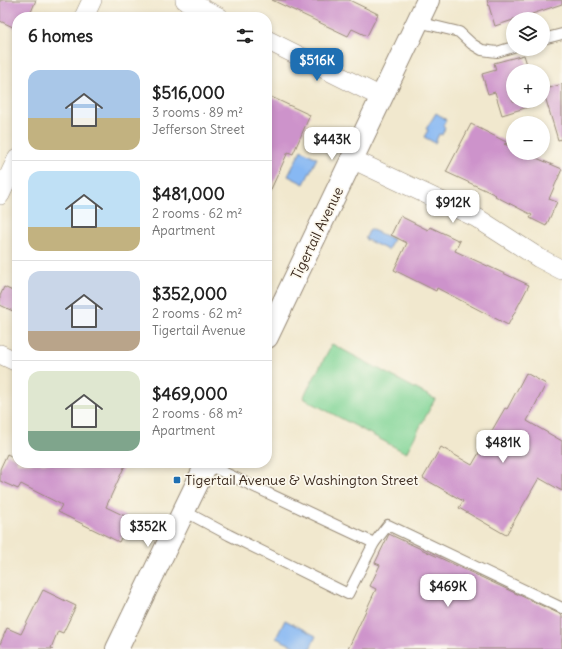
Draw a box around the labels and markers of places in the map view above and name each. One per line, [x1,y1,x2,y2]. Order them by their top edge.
pin: $516K [289,48,345,82]
pin: $443K [304,127,360,161]
pin: $912K [425,190,481,224]
pin: $481K [475,430,531,464]
place label: Tigertail Avenue & Washington Street [185,471,419,489]
marker: Tigertail Avenue & Washington Street [172,475,182,485]
pin: $352K [120,514,176,548]
pin: $469K [420,574,476,608]

